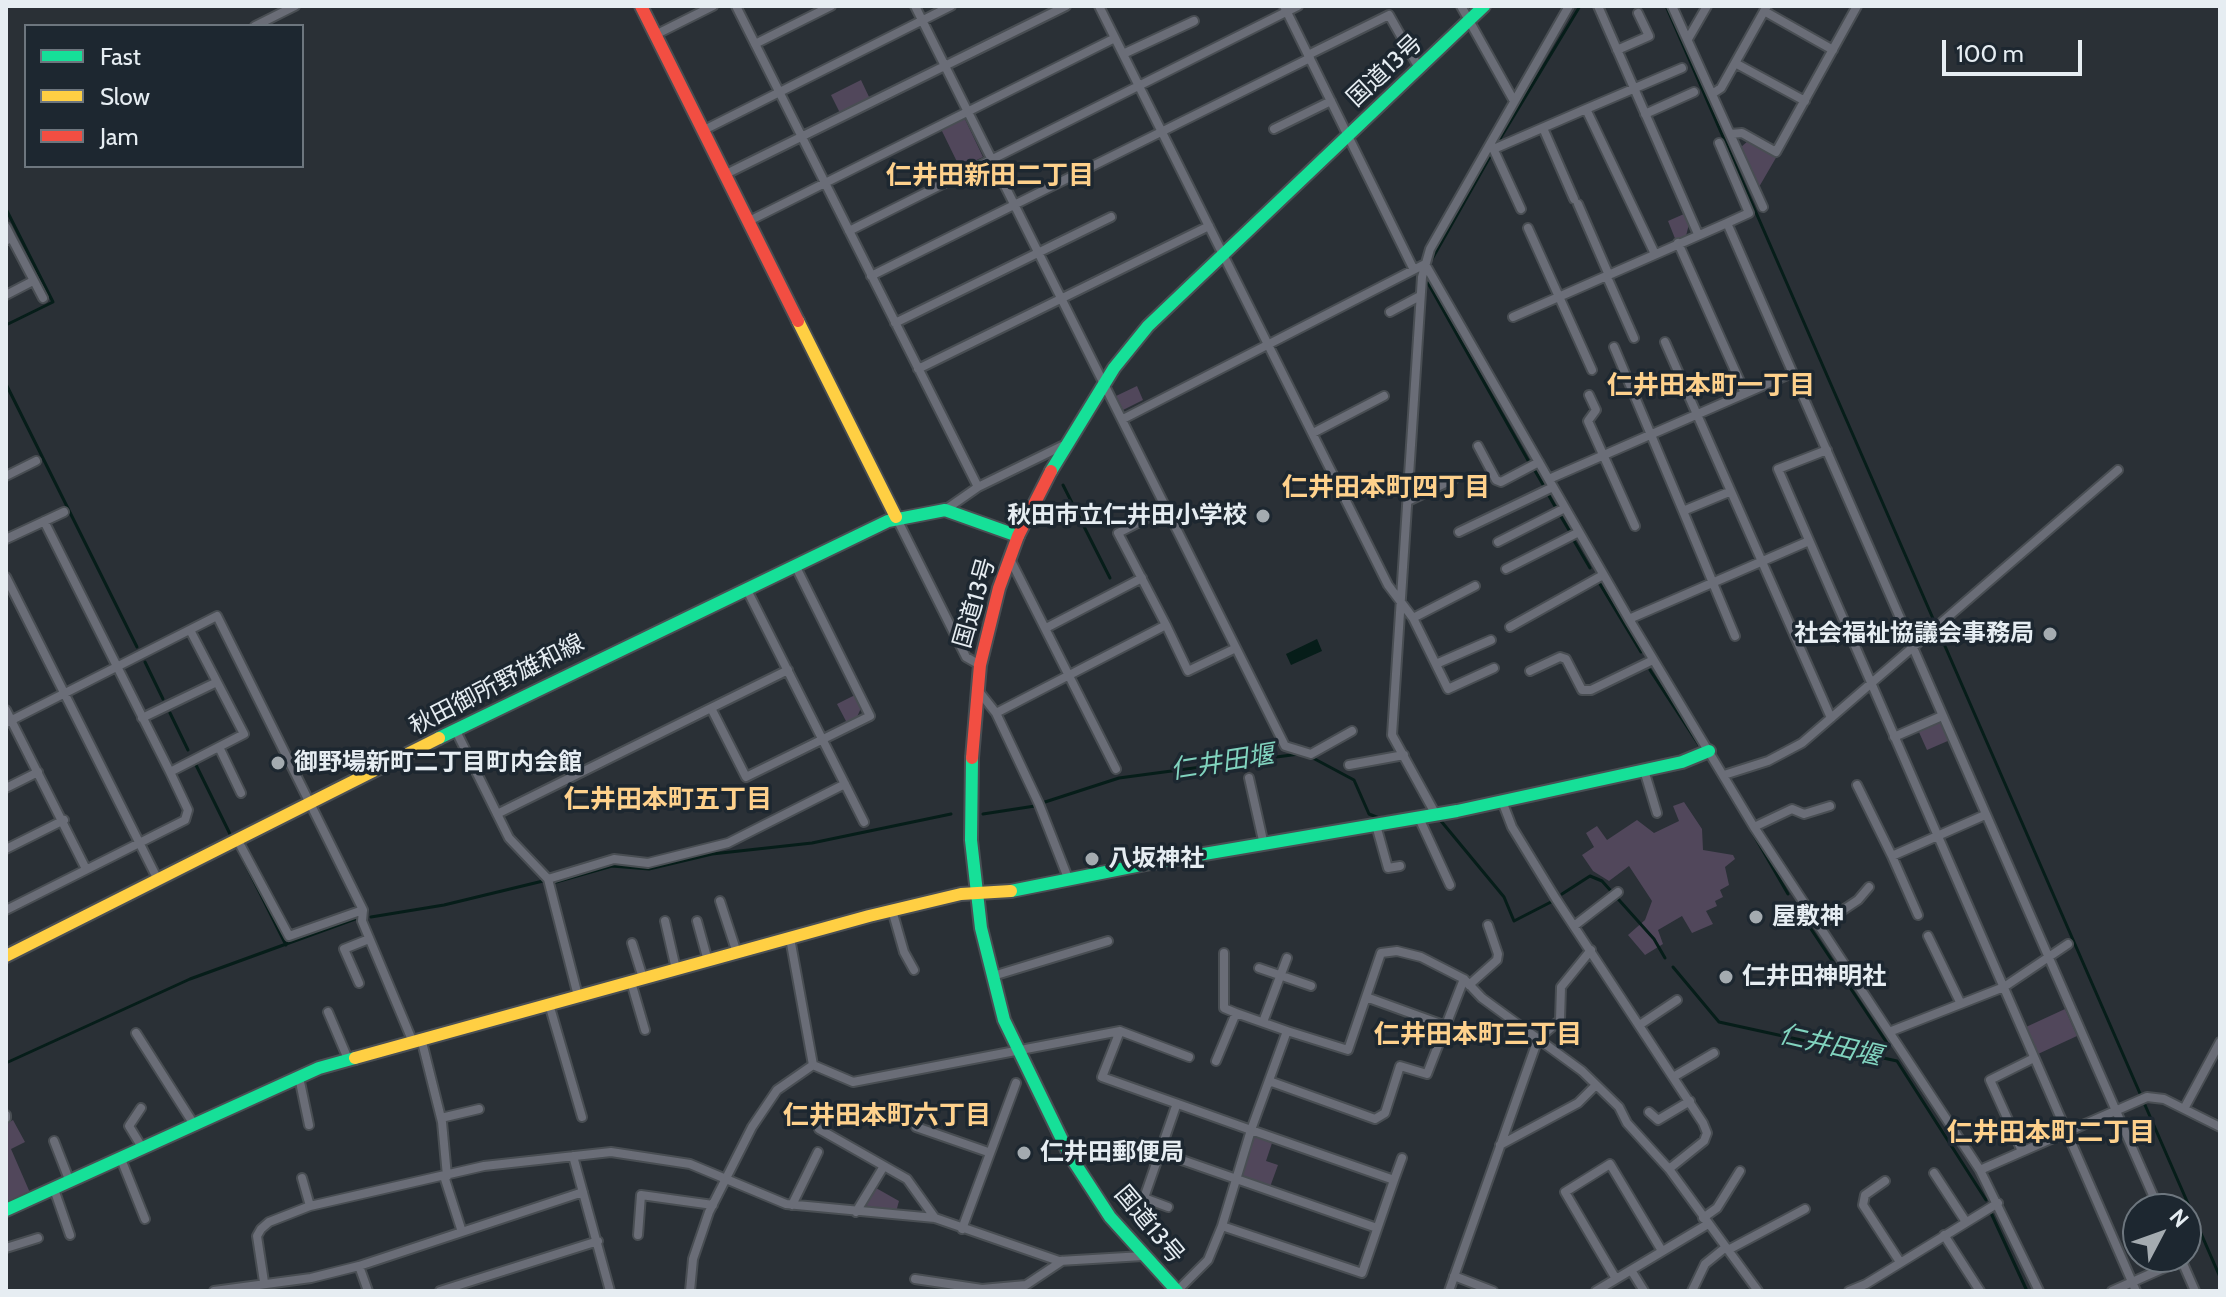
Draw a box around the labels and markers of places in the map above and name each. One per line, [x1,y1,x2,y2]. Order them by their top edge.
place label: 秋田市立仁井田小学校 [1007,502,1247,530]
marker: 秋田市立仁井田小学校 [1254,507,1272,525]
place label: 社会福祉協議会事務局 [1794,620,2034,648]
marker: 社会福祉協議会事務局 [2041,625,2059,643]
place label: 御野場新町二丁目町内会館 [294,749,582,777]
marker: 御野場新町二丁目町内会館 [269,754,287,772]
place label: 八坂神社 [1108,845,1204,873]
marker: 八坂神社 [1083,850,1101,868]
place label: 屋敷神 [1772,903,1844,931]
marker: 屋敷神 [1747,908,1765,926]
place label: 仁井田神明社 [1742,963,1886,991]
marker: 仁井田神明社 [1717,968,1735,986]
place label: 仁井田郵便局 [1040,1139,1184,1167]
marker: 仁井田郵便局 [1015,1144,1033,1162]

